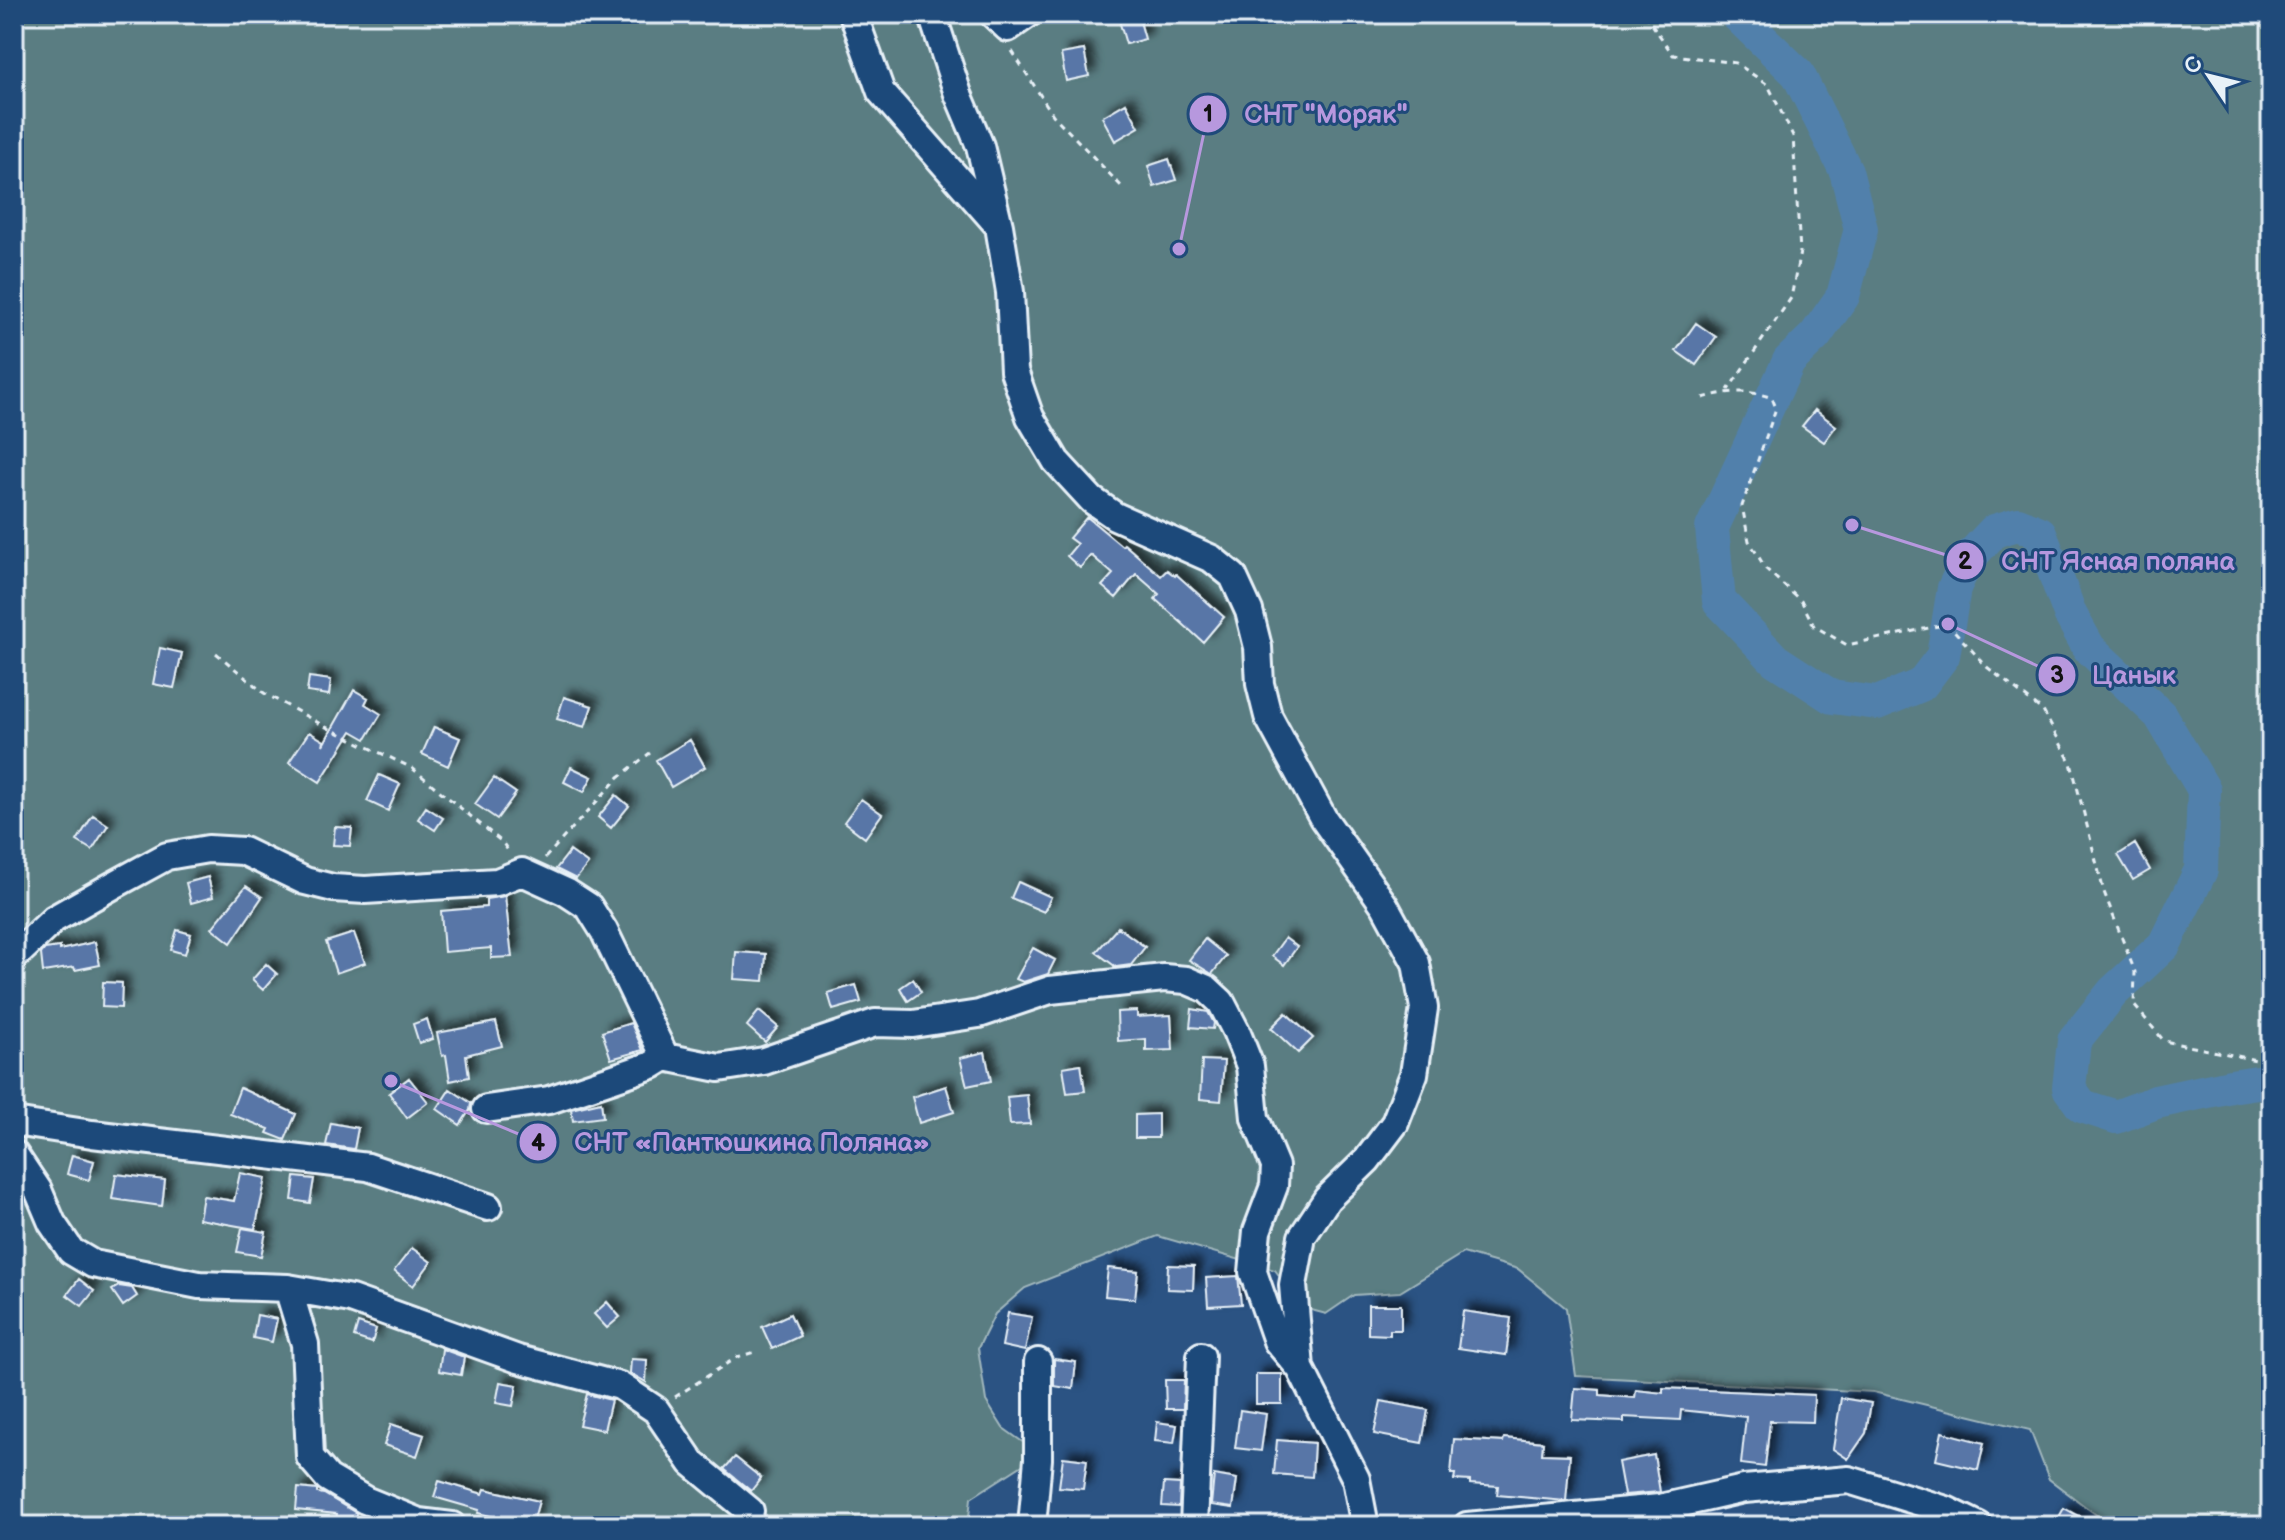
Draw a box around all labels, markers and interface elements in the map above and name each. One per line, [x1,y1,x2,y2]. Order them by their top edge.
north arrow [2169,36,2249,116]
text: С [2178,51,2209,79]
callout: СНТ "Моряк" [1188,89,1424,139]
text: 1 [1203,100,1213,129]
text: СНТ "Моряк" [1244,100,1408,131]
callout: СНТ Ясная поляна [1945,536,2251,586]
text: 2 [1958,547,1973,576]
text: СНТ Ясная поляна [2001,547,2236,578]
callout: Цанык [2037,650,2192,700]
text: 3 [2050,661,2064,690]
text: Цанык [2092,661,2177,692]
callout: СНТ «Пантюшкина Поляна» [518,1117,946,1167]
text: СНТ «Пантюшкина Поляна» [574,1128,930,1159]
text: 4 [531,1129,545,1158]

